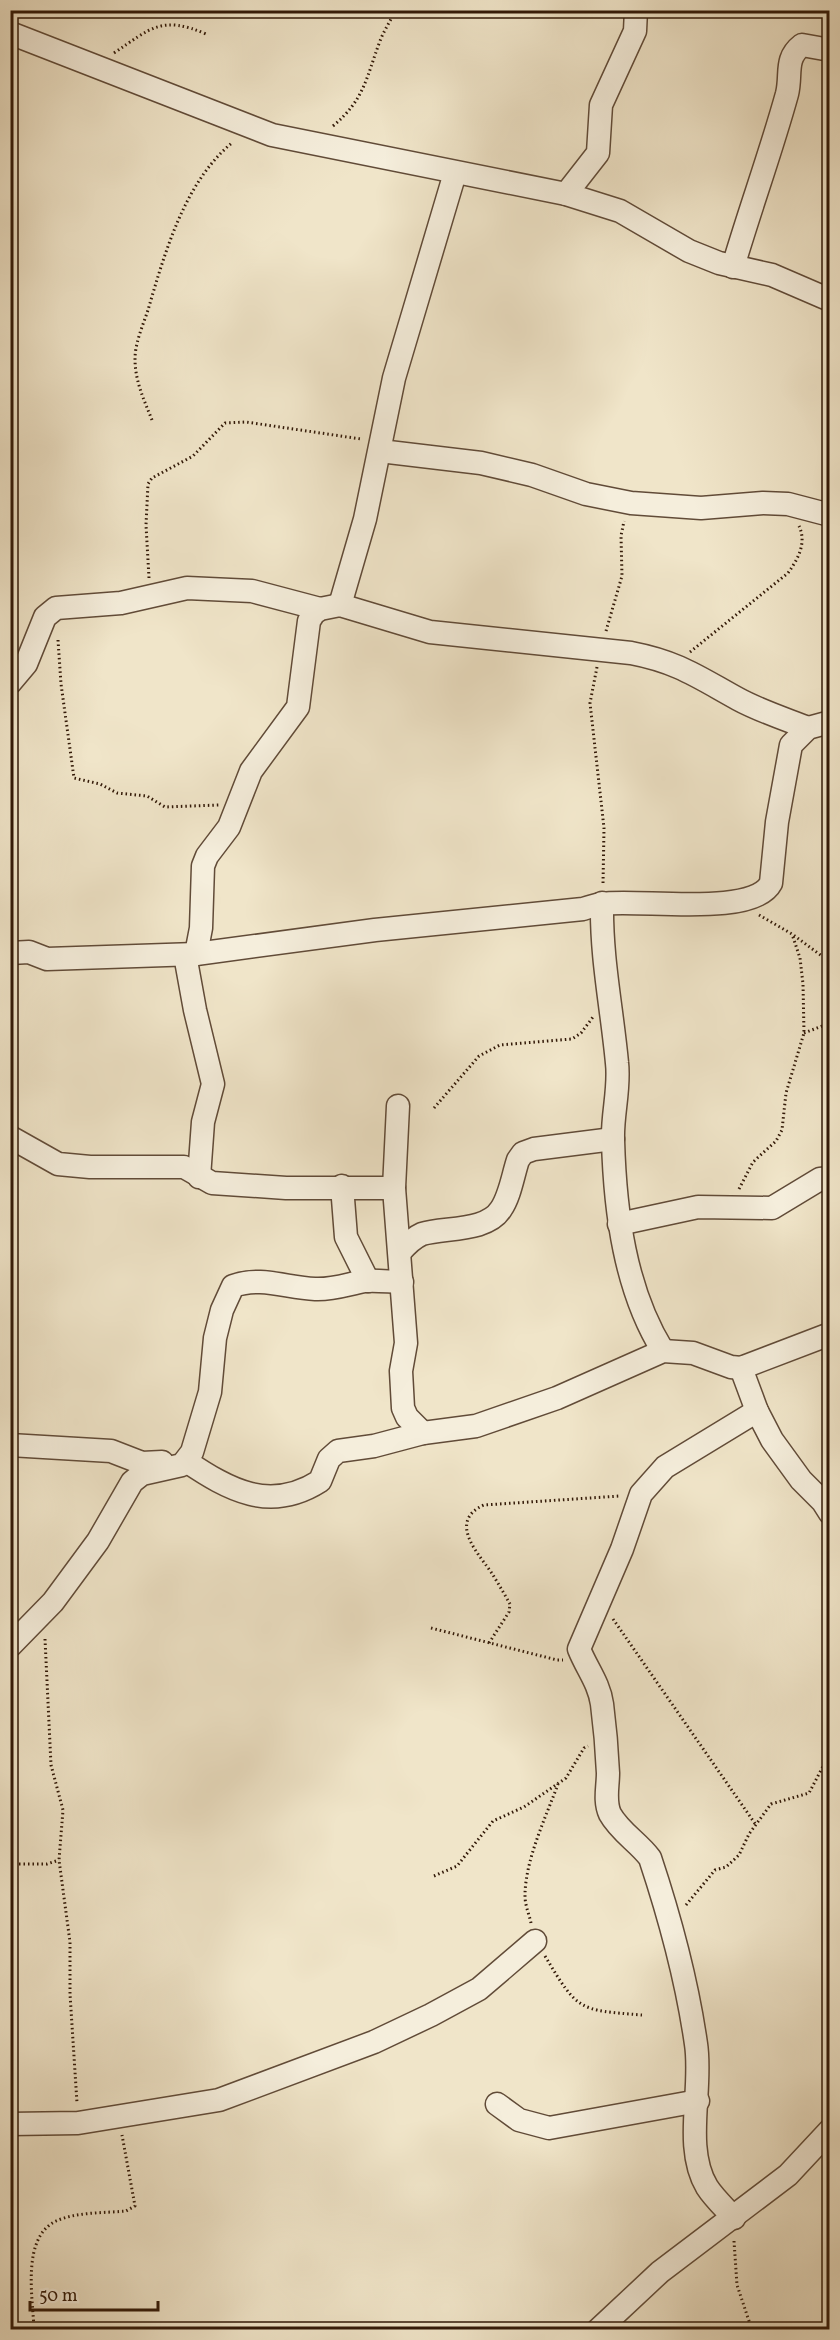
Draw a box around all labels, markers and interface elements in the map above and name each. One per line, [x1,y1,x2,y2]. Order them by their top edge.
scale bar [30,2274,158,2312]
text: 50 m [39,2284,78,2309]

